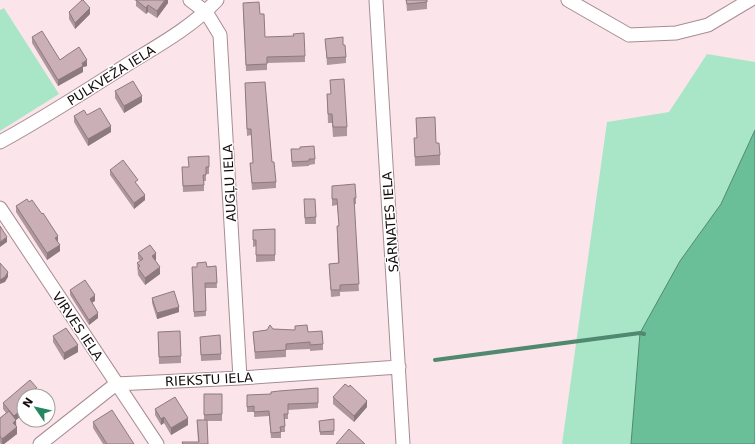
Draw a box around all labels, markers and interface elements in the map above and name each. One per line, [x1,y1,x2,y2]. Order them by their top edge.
street label: PULKVEŽA IELA [65,42,158,108]
street label: AUGĻU IELA [220,144,239,222]
street label: SĀRNATES IELA [379,171,401,273]
street label: VIRVES IELA [49,289,106,363]
street label: RIEKSTU IELA [165,370,253,389]
north arrow [16,388,56,428]
text: N [20,395,36,410]

